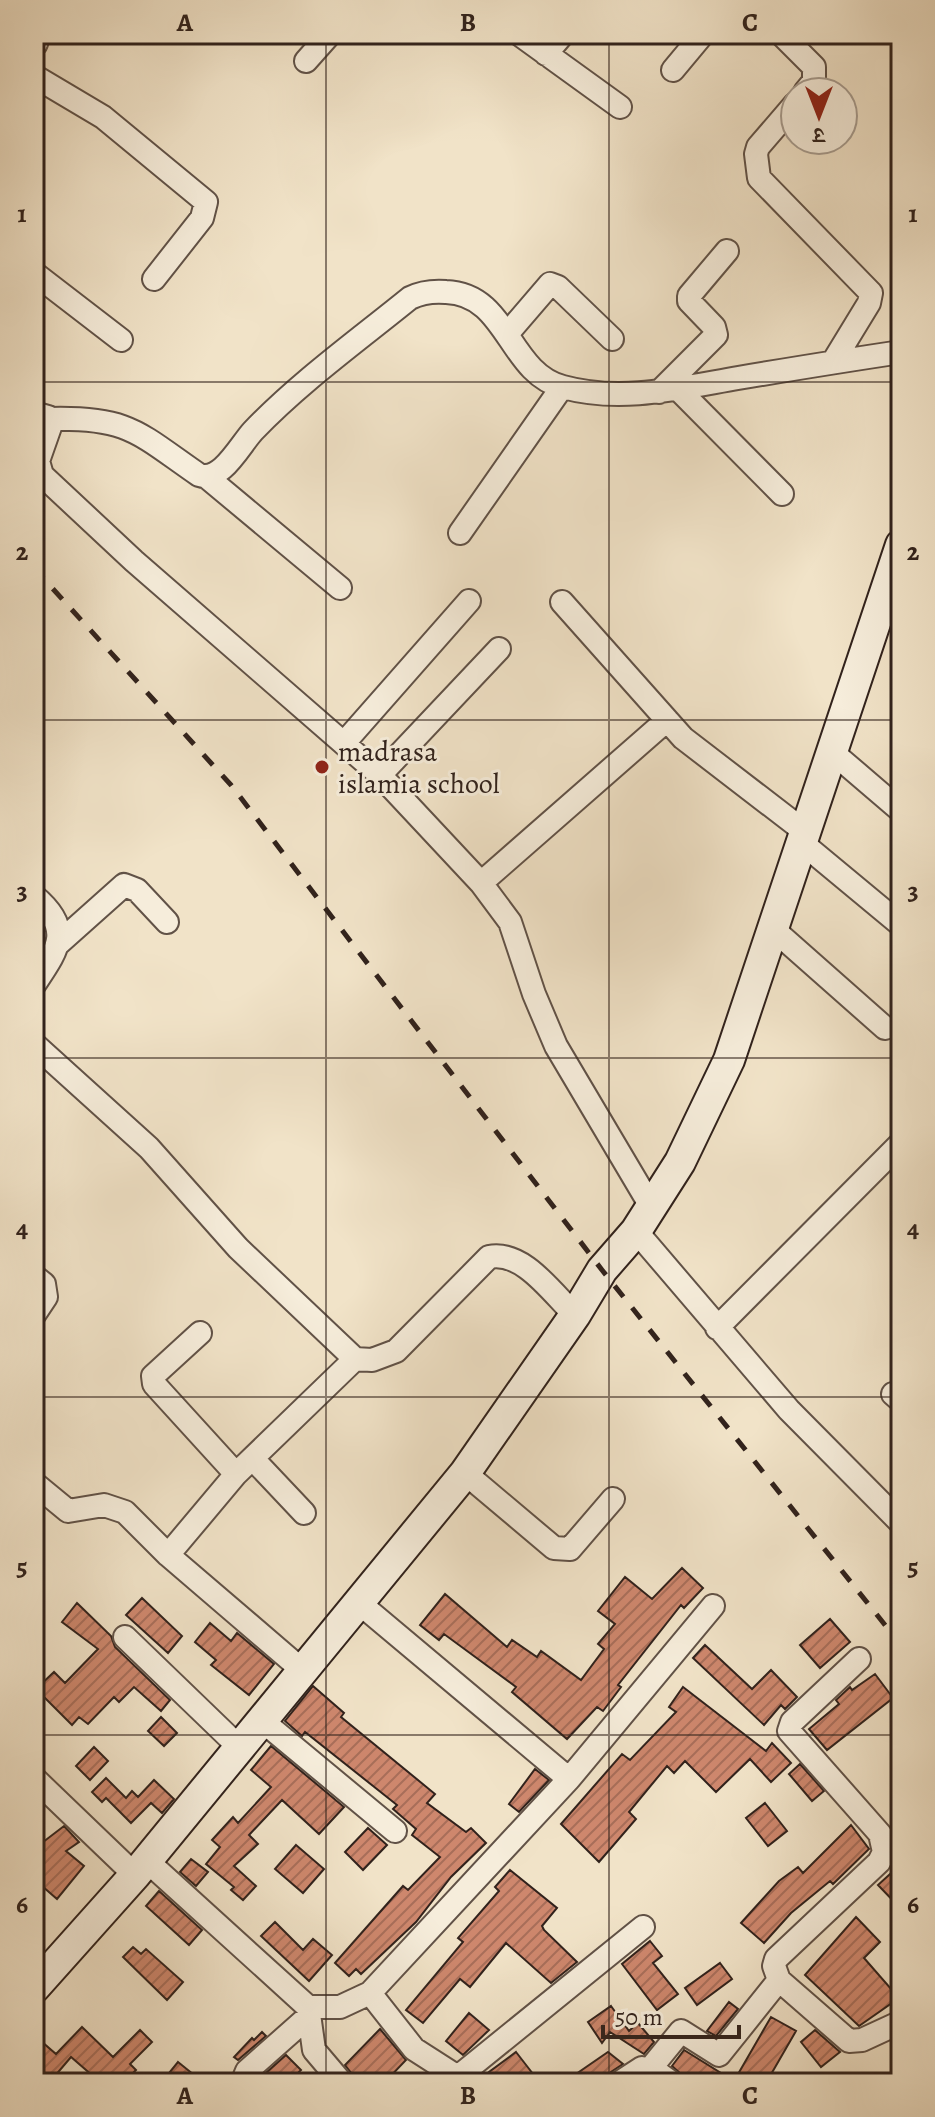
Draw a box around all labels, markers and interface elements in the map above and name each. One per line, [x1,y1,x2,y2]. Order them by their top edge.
text: A [176,5,194,40]
text: B [460,5,476,40]
text: C [742,5,758,40]
north arrow [779,76,859,156]
text: उ [812,120,827,150]
text: 1 [17,196,27,231]
text: 1 [908,196,918,231]
text: 2 [16,534,29,569]
text: 2 [907,534,920,569]
place label: madrasa islamia school [338,733,500,803]
marker: madrasa islamia school [313,758,331,776]
text: 3 [16,873,28,908]
text: 3 [907,873,919,908]
text: 4 [16,1211,28,1246]
text: 4 [907,1211,919,1246]
text: 5 [16,1549,28,1584]
text: 5 [907,1549,919,1584]
text: 6 [16,1887,28,1922]
text: 6 [907,1887,919,1922]
scale bar [603,1989,739,2039]
text: 50 m [615,2001,663,2033]
text: A [176,2078,194,2113]
text: B [460,2078,476,2113]
text: C [742,2078,758,2113]

